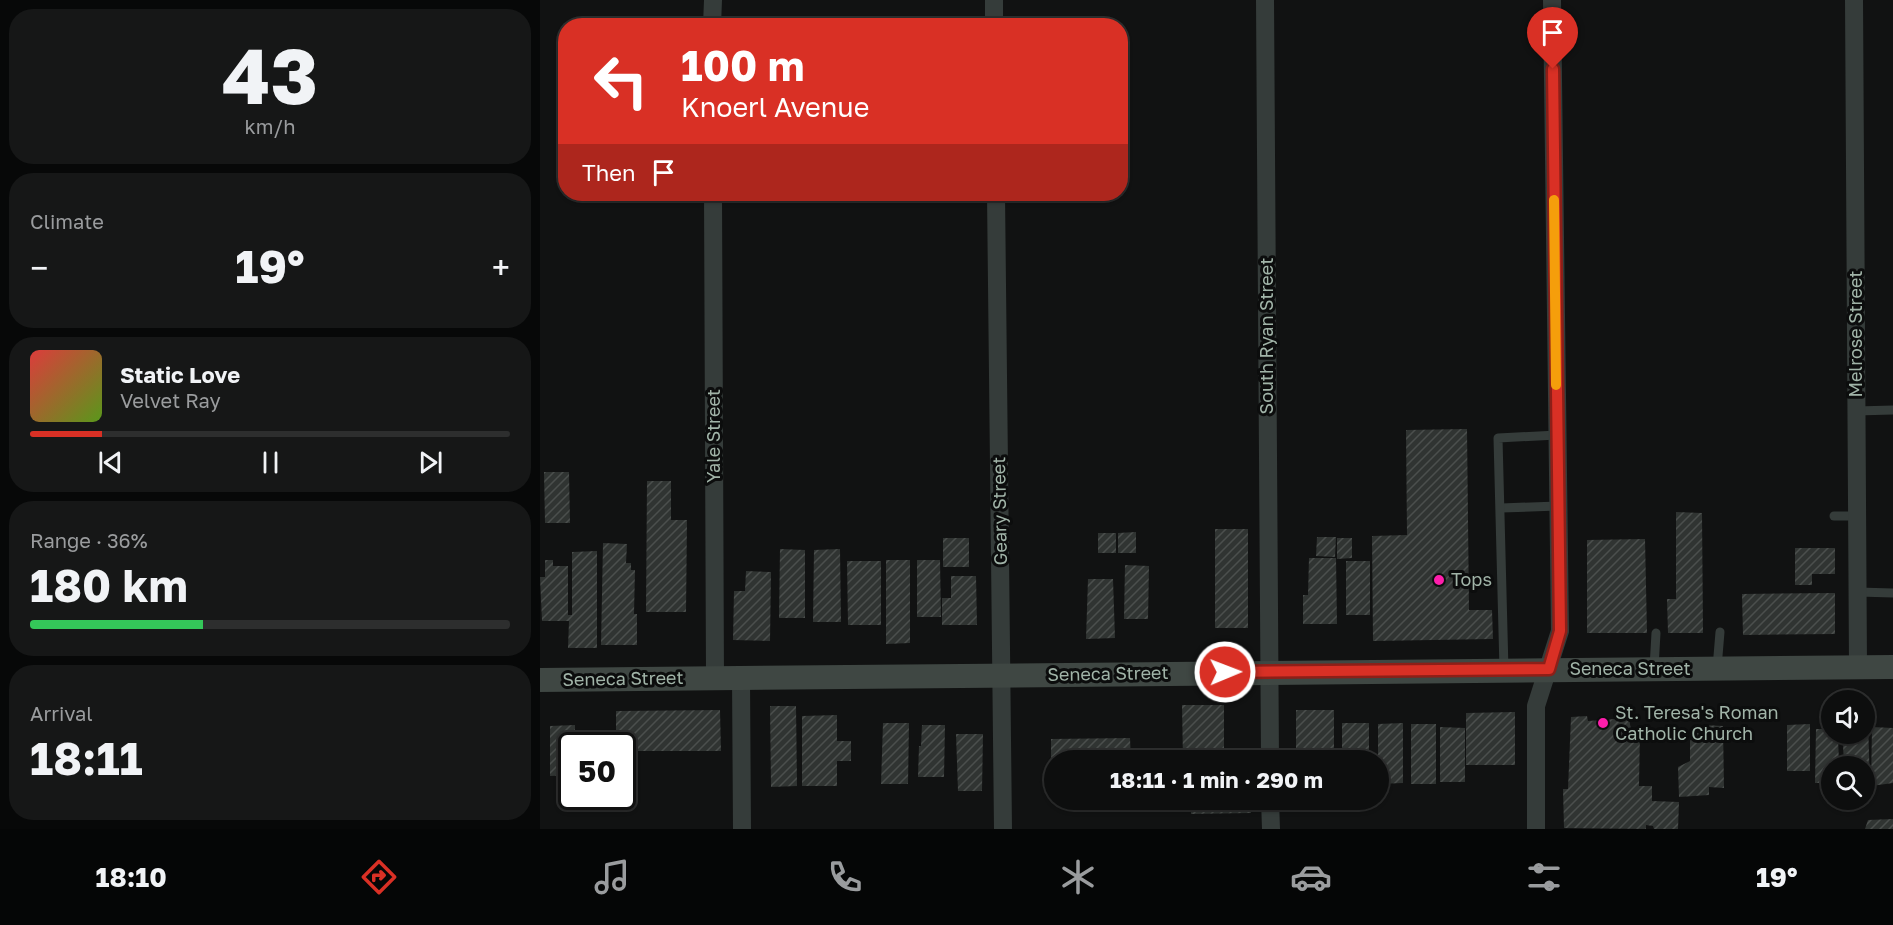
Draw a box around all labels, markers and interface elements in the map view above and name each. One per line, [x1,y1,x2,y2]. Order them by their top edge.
pin [1527,7,1578,69]
icon: arrive [1536,16,1569,49]
text: 43 [222,28,318,121]
text: 100 m [681,40,804,90]
icon: left [582,42,660,120]
text: Knoerl Avenue [681,91,869,123]
text: km/h [245,114,295,138]
icon: arrive [647,156,680,189]
text: Then [582,159,635,186]
text: Climate [30,209,104,233]
text: 19° [235,239,305,293]
text: − [30,248,48,287]
text: + [492,248,510,287]
street label: South Ryan Street [1255,258,1277,414]
street label: Melrose Street [1844,270,1866,398]
text: Static Love [120,361,240,388]
text: Velvet Ray [120,388,221,412]
street label: Yale Street [702,389,724,483]
icon: previous [94,446,127,479]
icon: pause [254,446,287,479]
icon: next [414,446,447,479]
street label: Geary Street [987,456,1011,566]
text: Range · 36% [30,528,148,552]
text: 180 km [30,558,188,612]
place label: Tops [1451,568,1492,590]
marker: Tops [1432,573,1446,587]
position arrow [1193,640,1257,704]
street label: Seneca Street [1569,657,1691,679]
street label: Seneca Street [1047,661,1169,685]
street label: Seneca Street [562,666,684,690]
map controls [1821,690,1875,810]
button: sound [1821,690,1875,744]
text: Arrival [30,701,93,725]
place label: St. Teresa's Roman Catholic Church [1615,701,1779,744]
marker: St. Teresa's Roman Catholic Church [1596,716,1610,730]
text: 18:11 [30,731,143,785]
speed limit sign: 50 [558,732,636,810]
button: search [1821,756,1875,810]
text: 18:11 · 1 min · 290 m [1110,766,1323,793]
icon: directions [358,856,400,898]
icon: music [591,856,633,898]
icon: phone [824,856,866,898]
icon: climate [1057,856,1099,898]
icon: car [1290,856,1332,898]
icon: filters [1523,856,1565,898]
text: 18:10 [96,861,167,893]
text: 19° [1756,861,1797,893]

